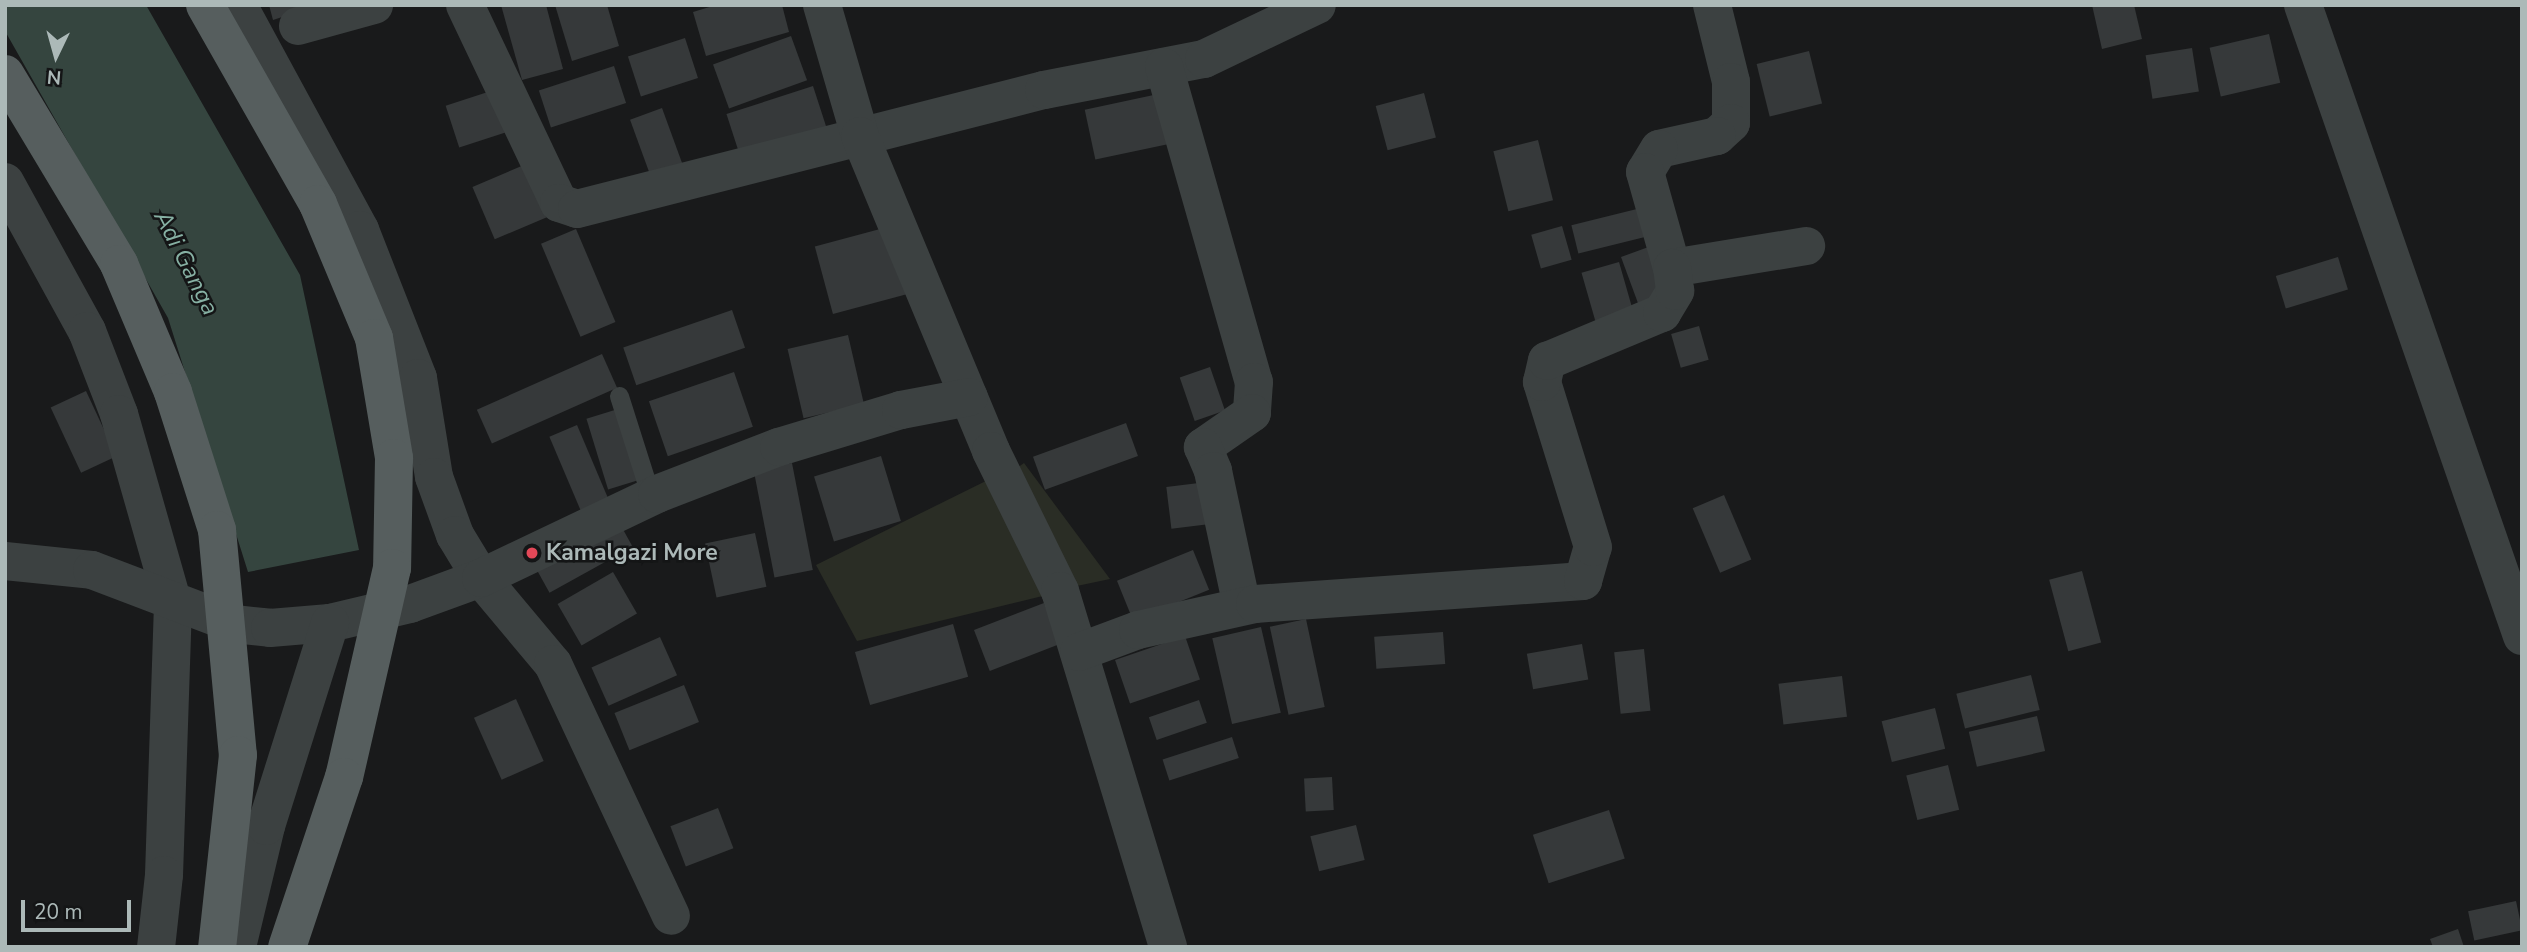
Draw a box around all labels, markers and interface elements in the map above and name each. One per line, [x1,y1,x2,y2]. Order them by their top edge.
north arrow [21,21,91,91]
text: N [46,63,62,90]
water label: Adi Ganga [147,206,225,320]
place label: Kamalgazi More [546,539,718,567]
marker: Kamalgazi More [524,545,540,561]
scale bar [24,886,135,930]
text: 20 m [34,898,83,926]

